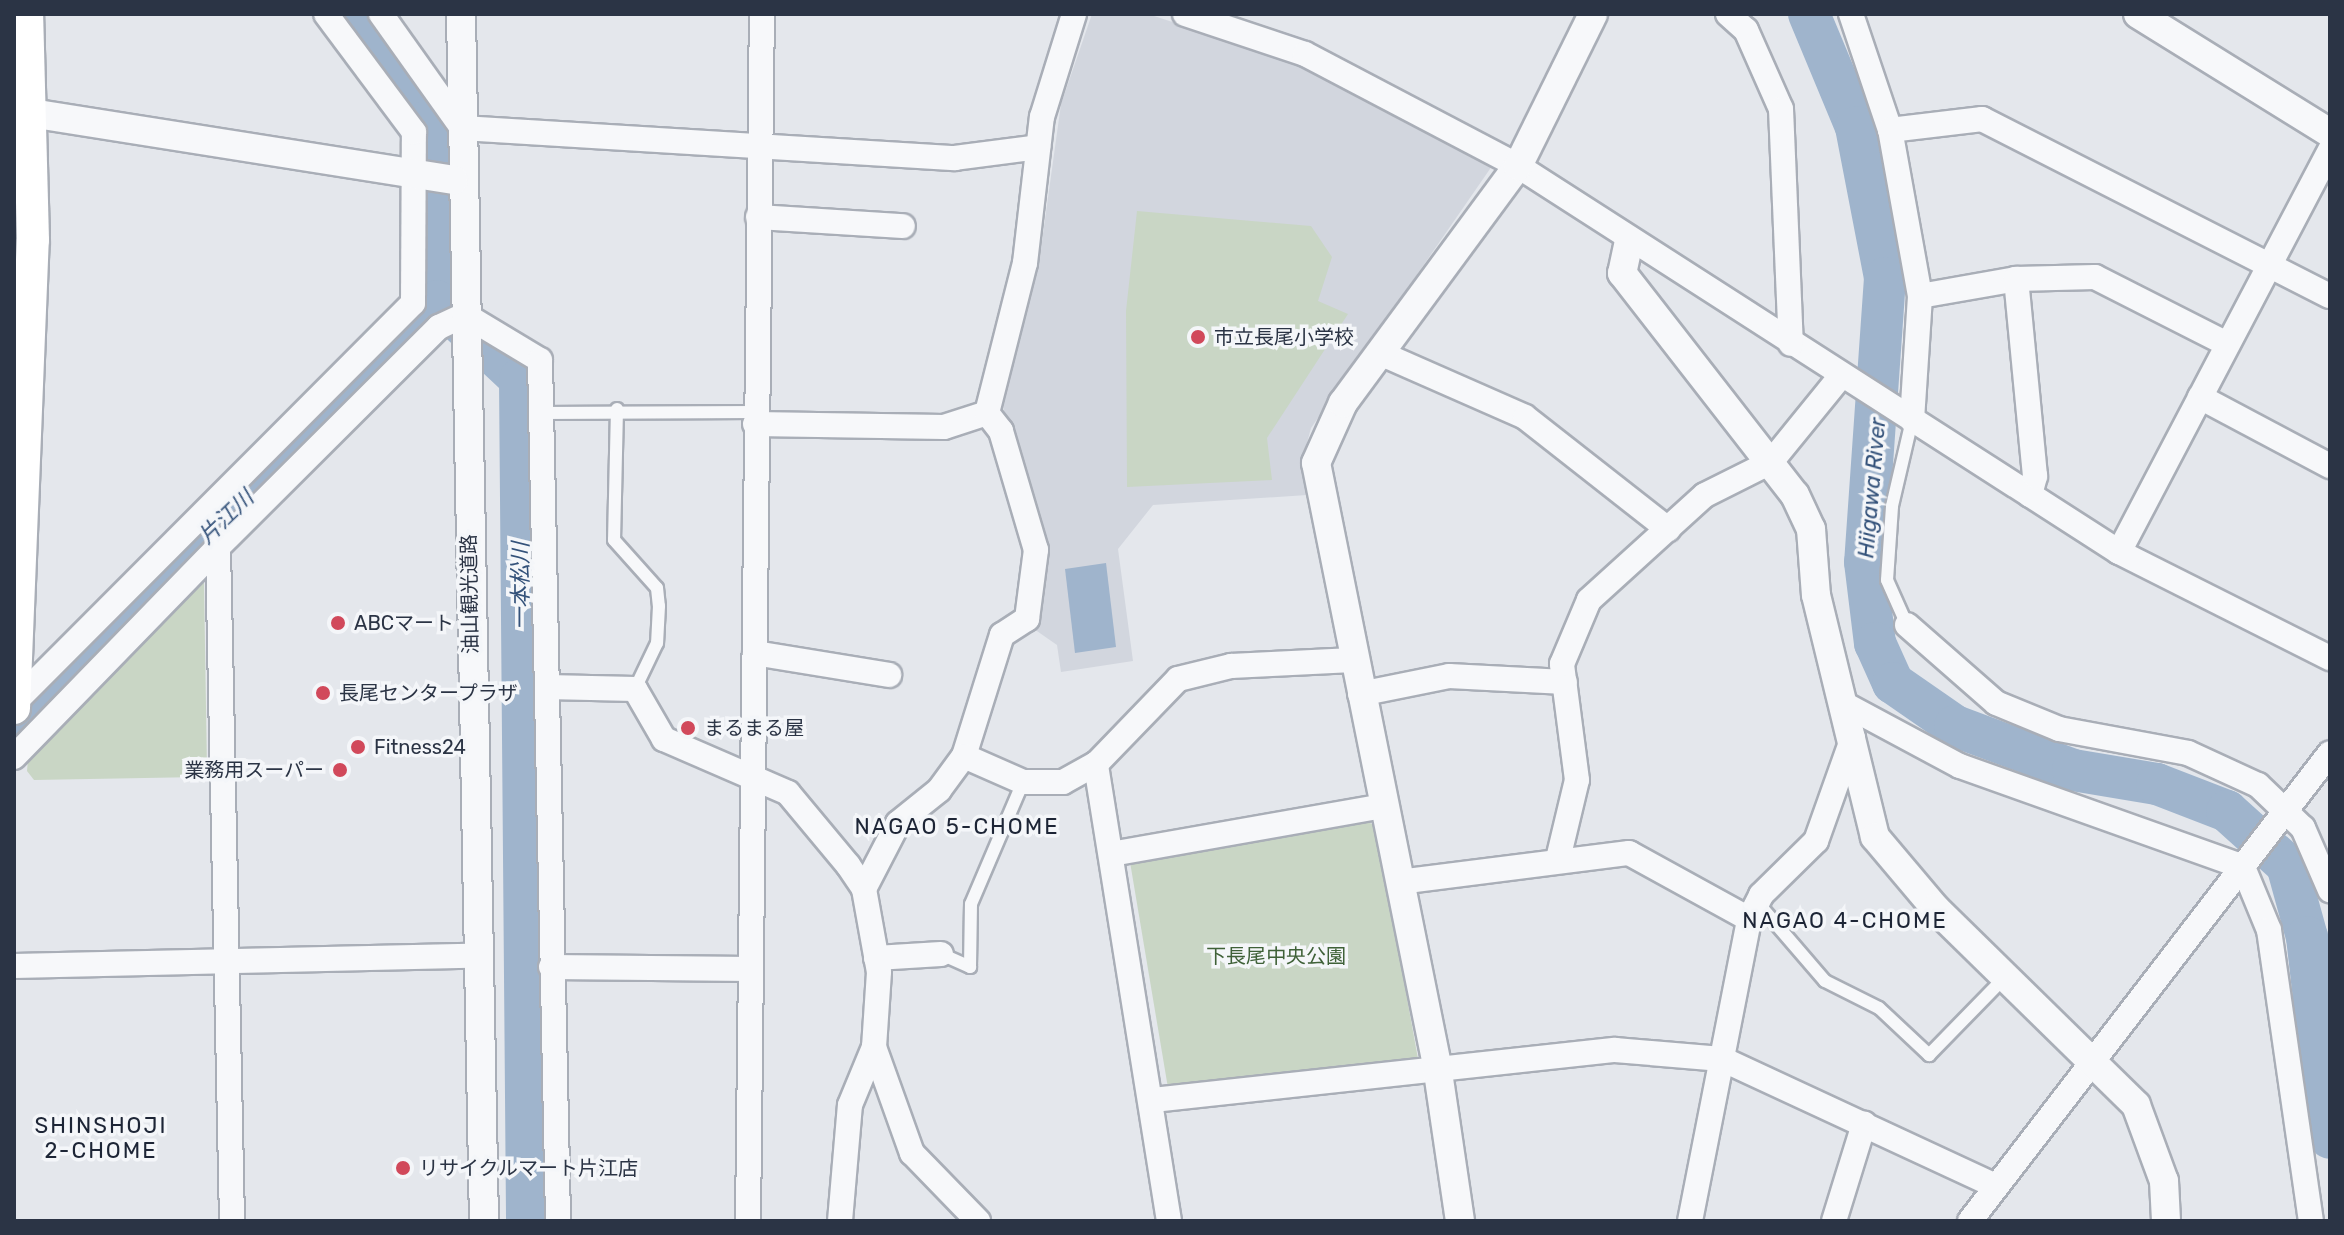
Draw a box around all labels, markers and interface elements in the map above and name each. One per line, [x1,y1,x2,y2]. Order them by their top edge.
place label: 市立長尾小学校 [1214,325,1354,349]
marker: 市立長尾小学校 [1189,328,1207,346]
water label: Hiigawa River [1853,417,1891,559]
water label: 片江川 [193,485,259,549]
street label: 油山観光道路 [457,534,483,654]
water label: 一本松川 [508,542,534,630]
place label: ABCマート [354,611,454,635]
marker: ABCマート [329,614,347,632]
place label: 長尾センタープラザ [339,681,519,705]
marker: 長尾センタープラザ [314,684,332,702]
place label: まるまる屋 [704,716,804,740]
marker: まるまる屋 [679,719,697,737]
place label: Fitness24 [374,735,466,759]
marker: Fitness24 [349,738,367,756]
place label: 業務用スーパー [184,758,324,782]
marker: 業務用スーパー [331,761,349,779]
district label: NAGAO 5-CHOME [855,814,1059,840]
district label: NAGAO 4-CHOME [1742,908,1948,934]
park label: 下長尾中央公園 [1206,944,1346,968]
district label: SHINSHOJI 2-CHOME [35,1112,167,1164]
place label: リサイクルマート片江店 [419,1156,639,1180]
marker: リサイクルマート片江店 [394,1159,412,1177]

